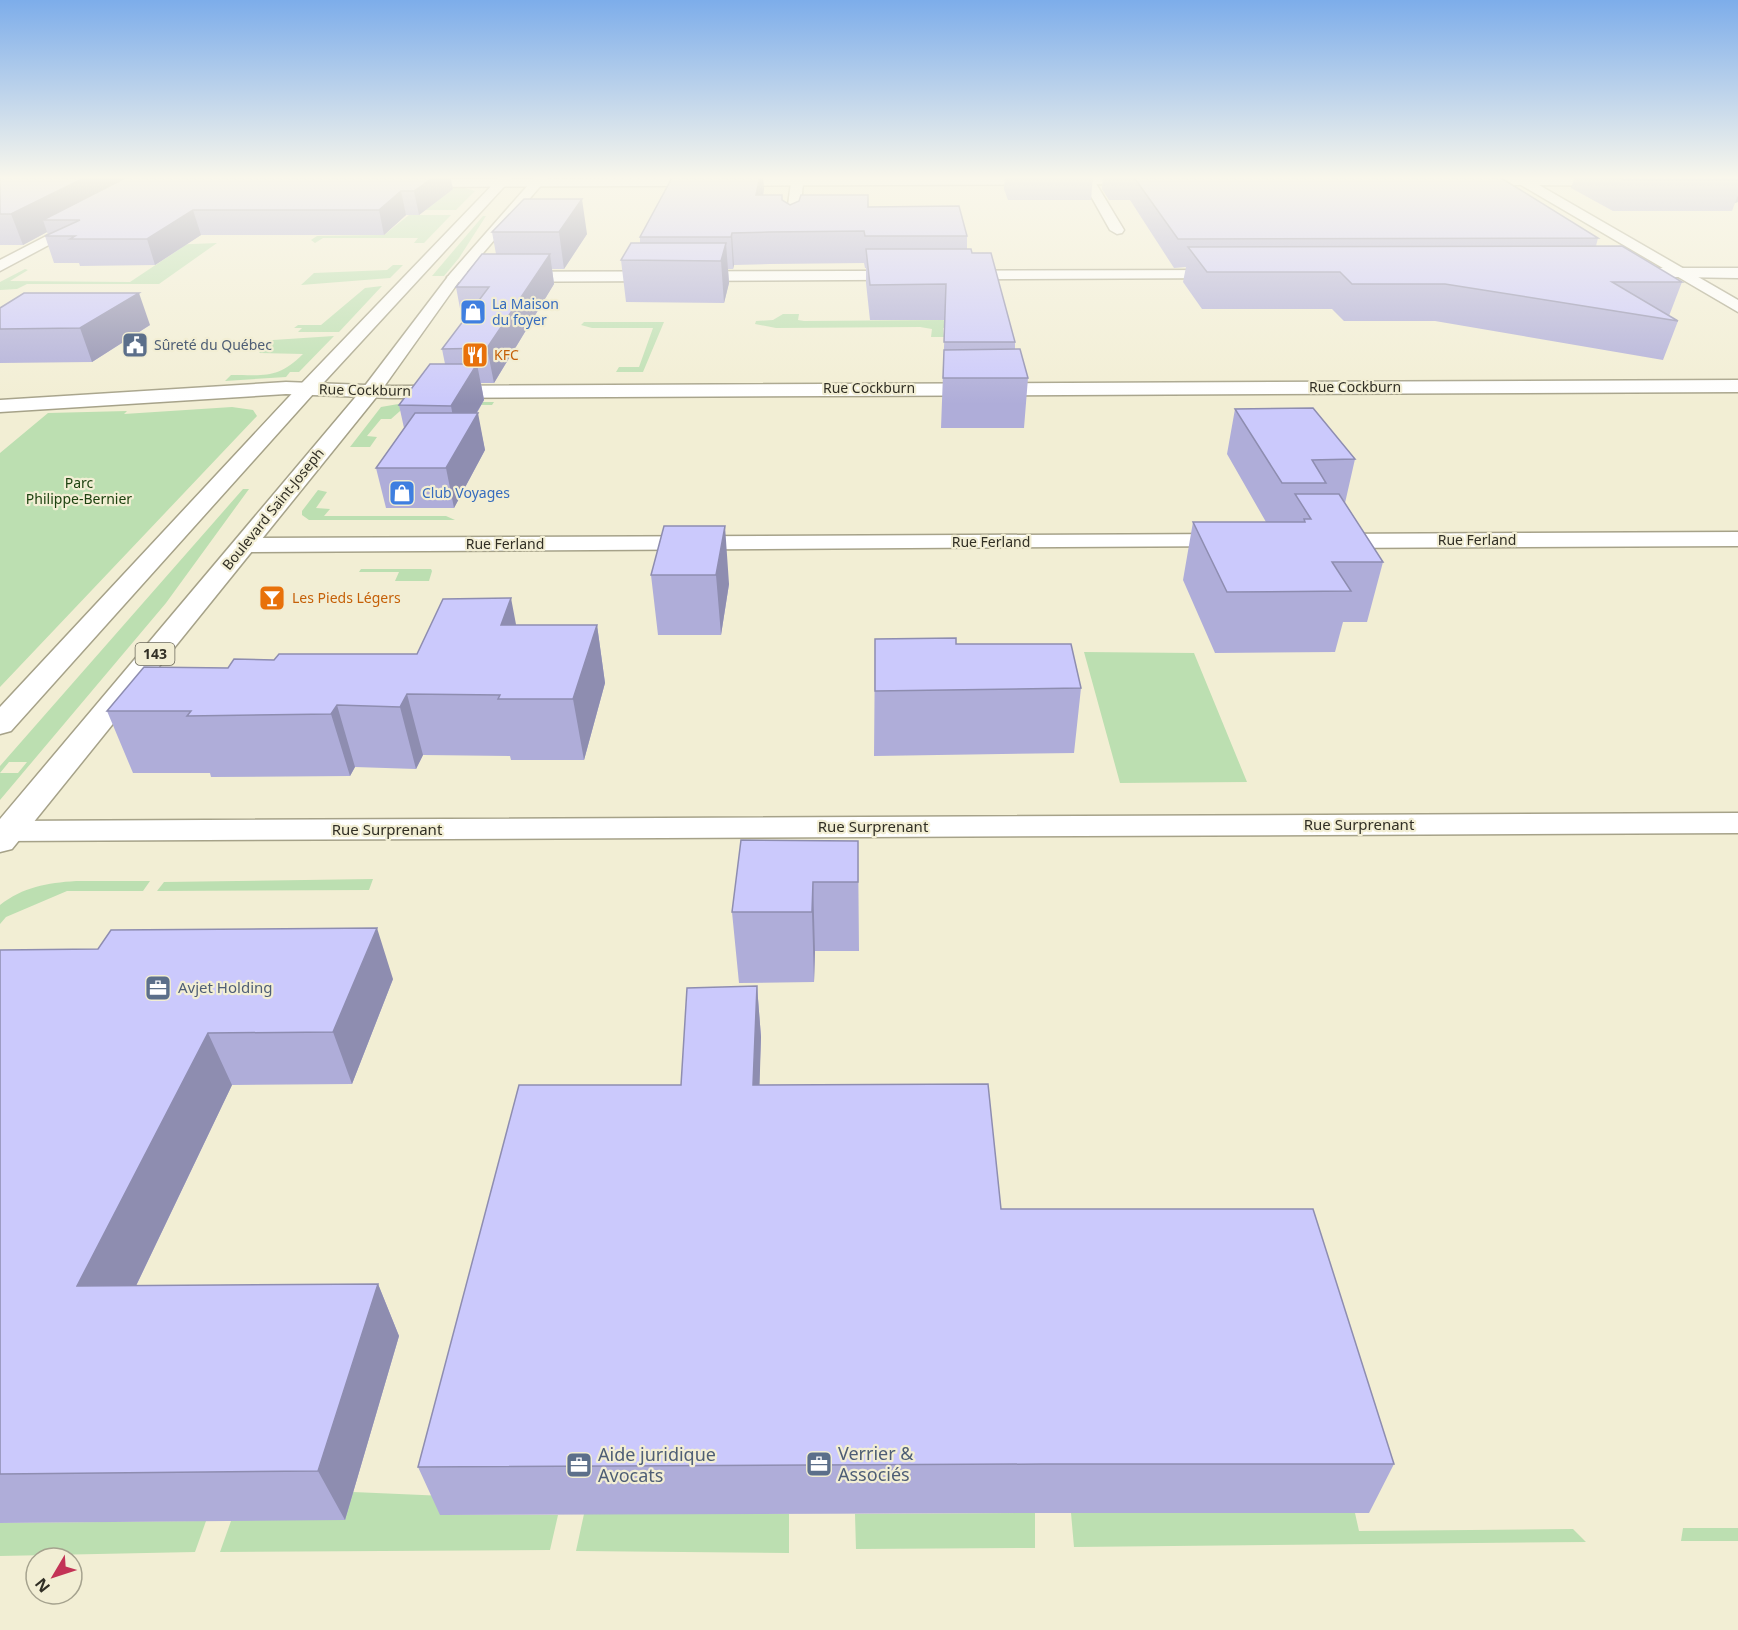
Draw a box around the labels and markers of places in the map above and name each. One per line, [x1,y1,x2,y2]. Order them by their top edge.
place label: La Maison du foyer [492,294,559,329]
shop icon: La Maison du foyer [458,297,488,327]
public building icon: Sûreté du Québec [120,330,150,360]
place label: Sûreté du Québec [154,335,272,354]
restaurant icon: KFC [460,340,490,370]
place label: KFC [494,345,519,364]
shop icon: Club Voyages [387,478,417,508]
place label: Club Voyages [422,483,510,502]
bar icon: Les Pieds Légers [257,583,287,613]
place label: Les Pieds Légers [292,588,401,607]
office icon: Avjet Holding [143,973,173,1003]
place label: Avjet Holding [178,977,273,997]
place label: Verrier & Associés [838,1441,914,1486]
place label: Aide juridique Avocats [598,1442,716,1487]
office icon: Verrier & Associés [804,1449,834,1479]
office icon: Aide juridique Avocats [564,1450,594,1480]

